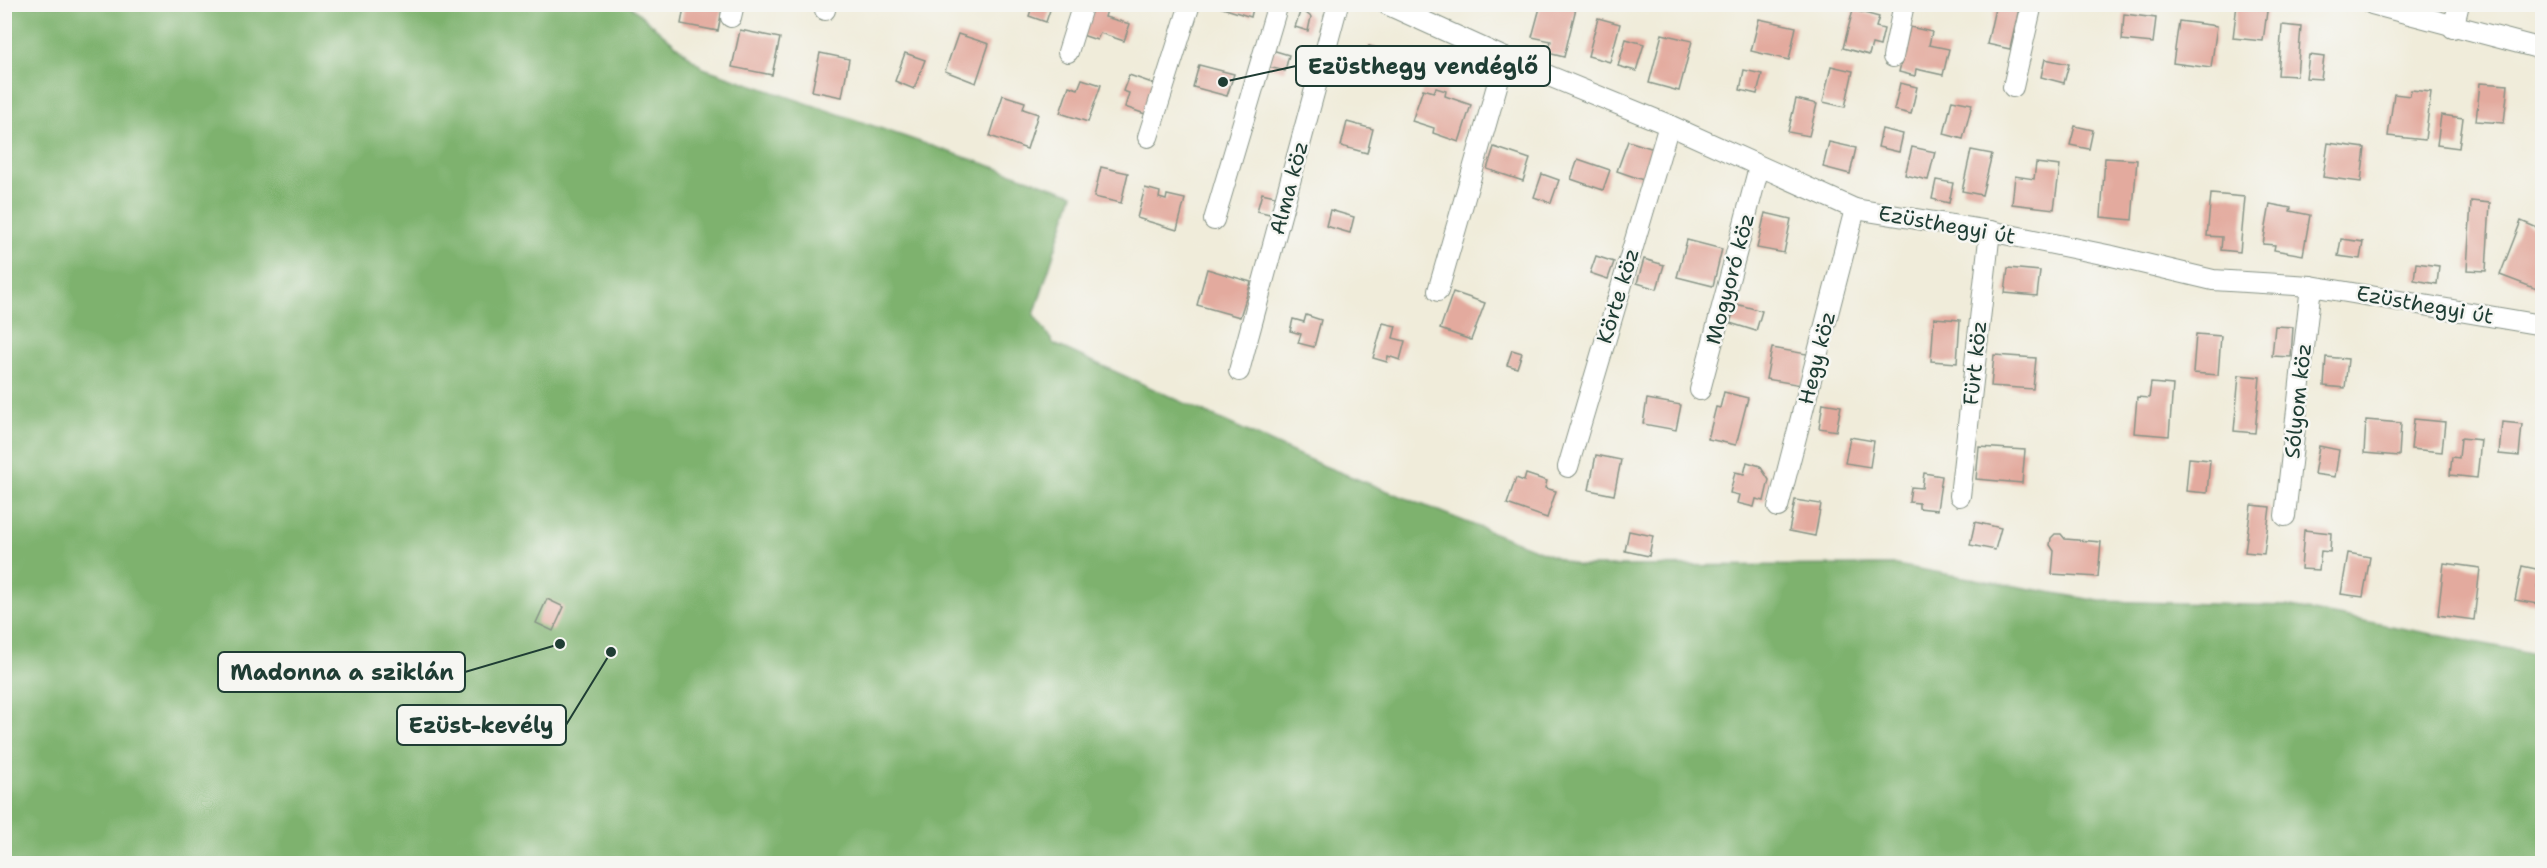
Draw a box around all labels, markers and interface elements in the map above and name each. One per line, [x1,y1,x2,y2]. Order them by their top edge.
callout: Ezüsthegy vendéglő [1296,46,1550,86]
text: Ezüsthegy vendéglő [1308,52,1538,81]
street label: Alma köz [1263,138,1315,238]
street label: Ezüsthegyi út [1876,199,2018,251]
street label: Mogyoró köz [1699,210,1761,348]
street label: Körte köz [1590,245,1646,347]
street label: Ezüsthegyi út [2354,279,2496,331]
street label: Hegy köz [1792,309,1842,407]
street label: Fürt köz [1957,319,1993,407]
street label: Sólyom köz [2278,342,2318,460]
callout: Madonna a sziklán [218,652,465,692]
text: Madonna a sziklán [230,658,454,687]
callout: Ezüst-kevély [397,705,566,745]
text: Ezüst-kevély [409,711,553,740]

